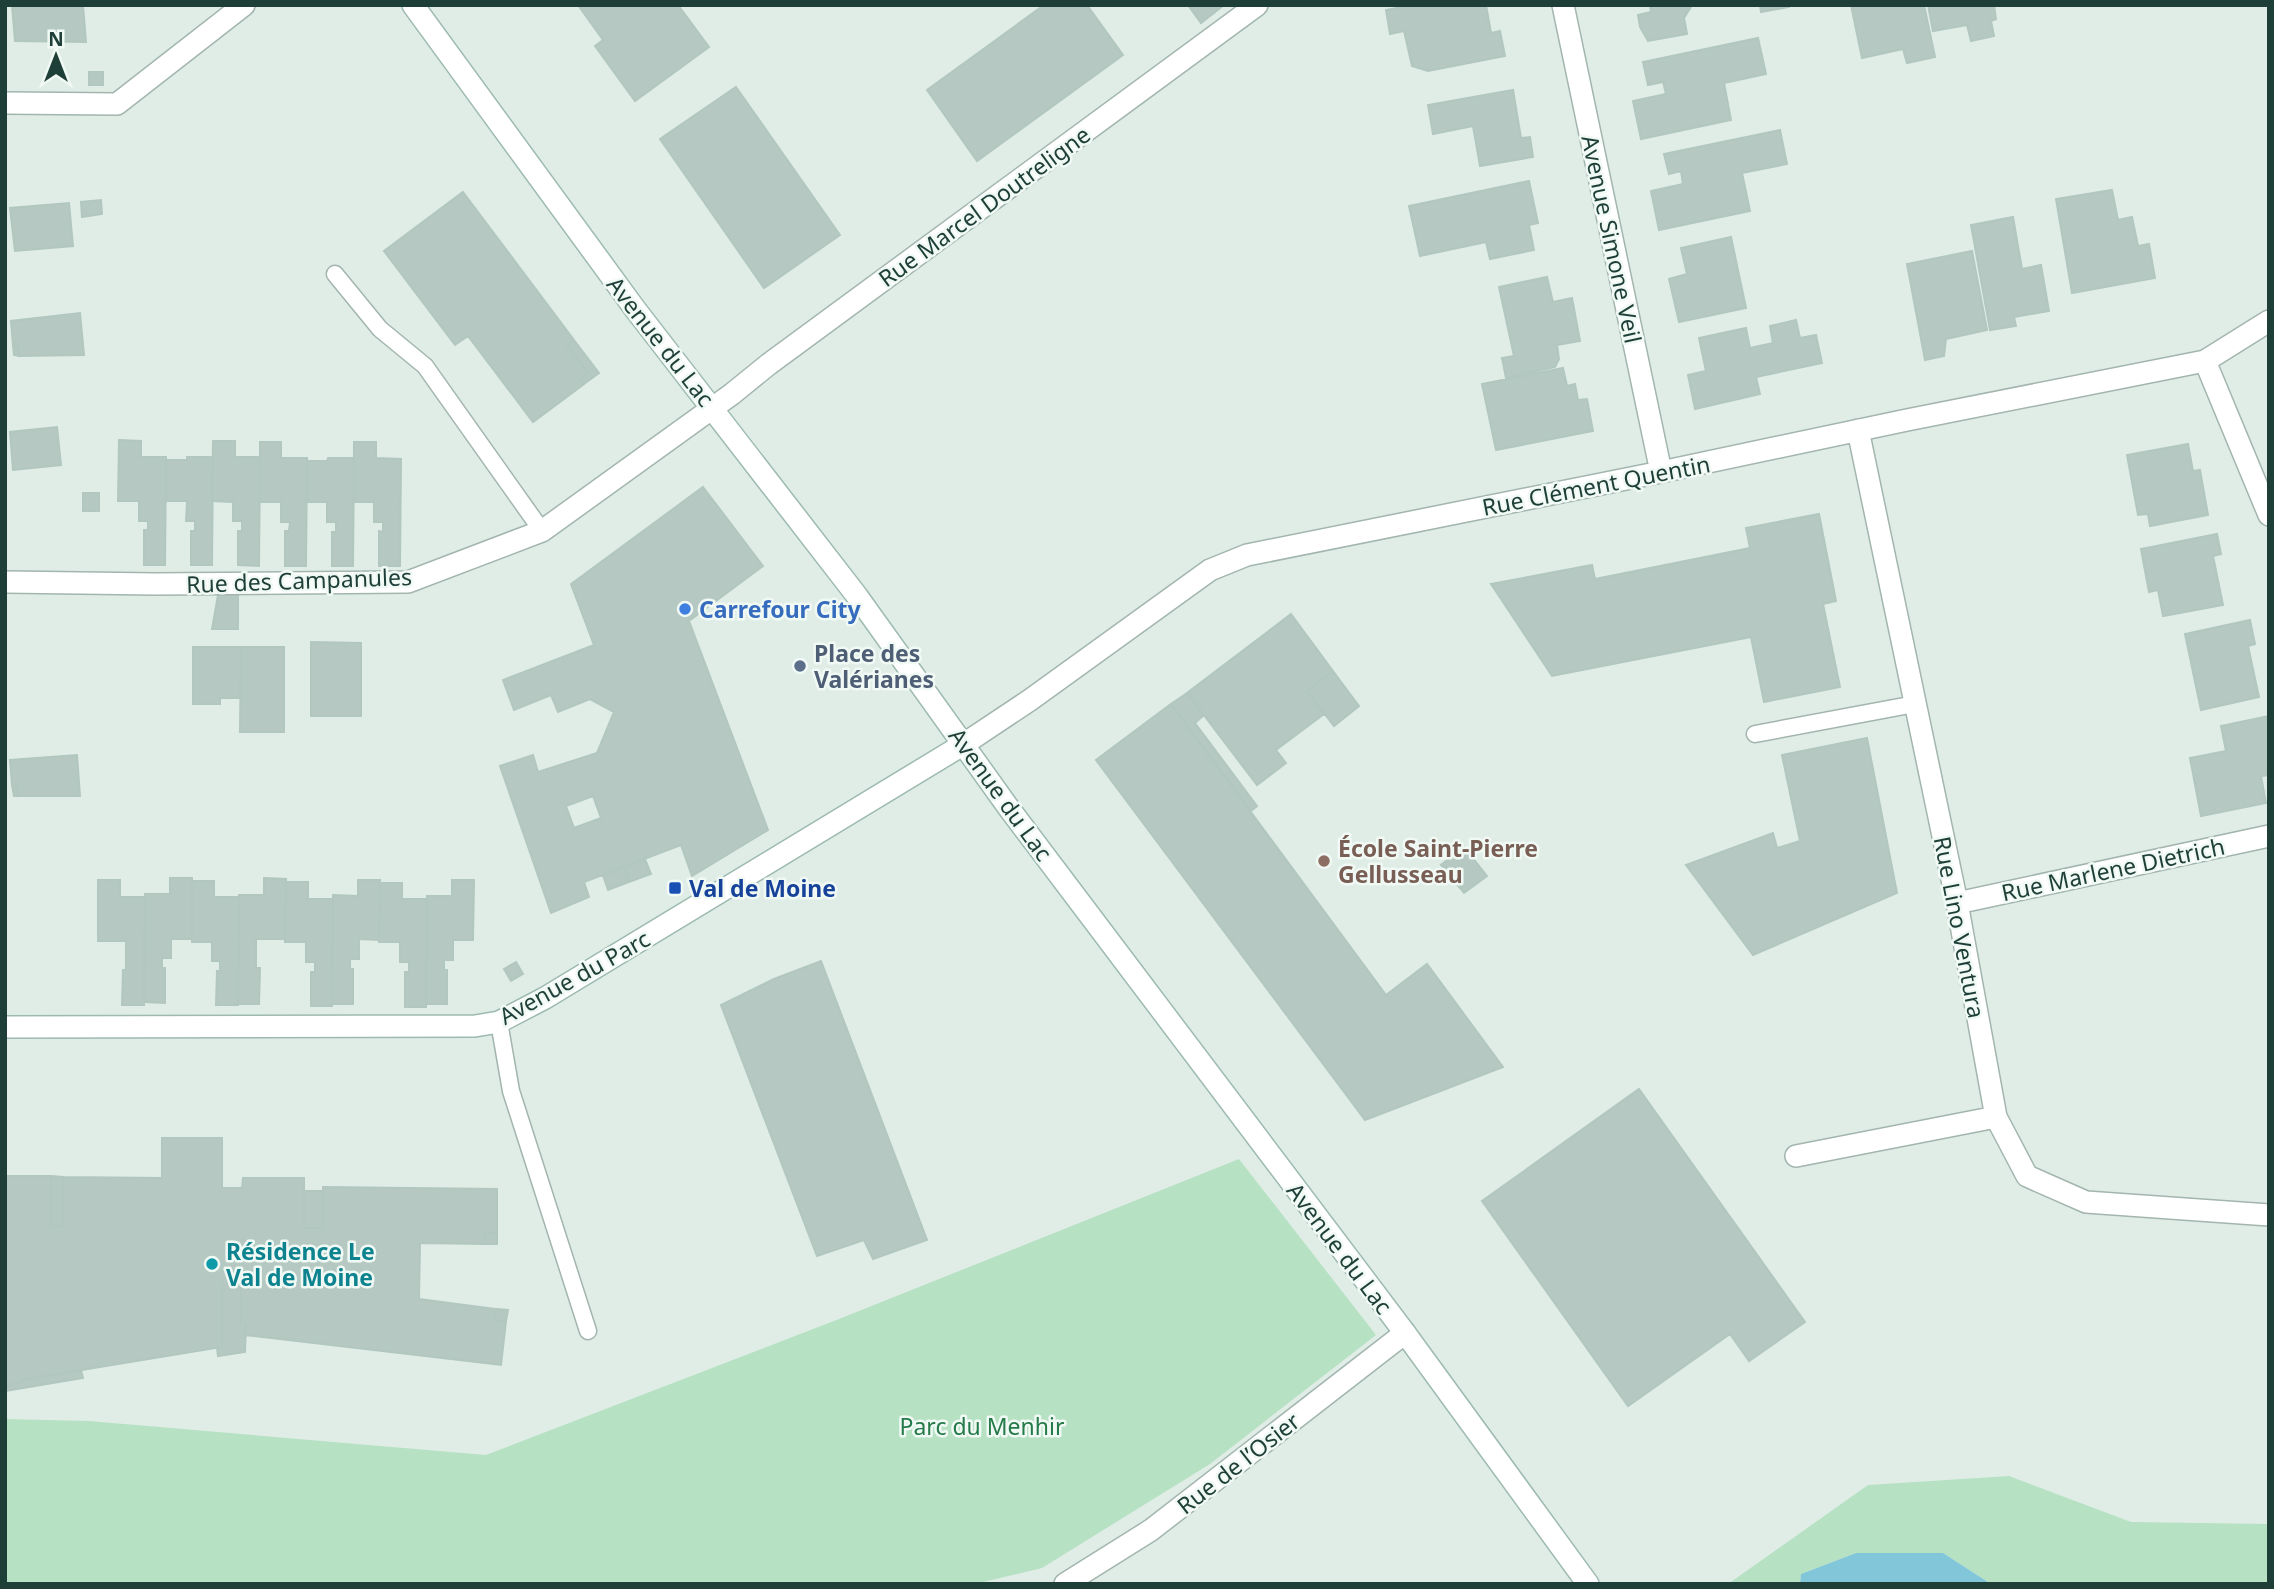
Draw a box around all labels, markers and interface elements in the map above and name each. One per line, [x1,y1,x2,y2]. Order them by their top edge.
north arrow [21,21,91,91]
text: N [48,26,64,52]
street label: Rue Marcel Doutreligne [872,118,1096,294]
street label: Avenue Simone Veil [1574,132,1650,346]
street label: Avenue du Lac [600,269,722,413]
street label: Rue Clément Quentin [1479,447,1713,523]
street label: Rue des Campanules [186,560,412,600]
place label: Carrefour City [699,593,861,625]
marker: Carrefour City [677,601,693,617]
place label: Place des Valérianes [814,637,934,695]
marker: Place des Valérianes [792,658,808,674]
street label: Avenue du Lac [942,721,1060,867]
street label: Rue Marlene Dietrich [1998,830,2228,908]
place label: École Saint-Pierre Gellusseau [1338,832,1538,890]
street label: Rue Lino Ventura [1927,833,1993,1021]
marker: École Saint-Pierre Gellusseau [1316,853,1332,869]
place label: Val de Moine [689,872,836,904]
marker: Val de Moine [667,880,683,896]
street label: Avenue du Parc [493,922,655,1032]
street label: Avenue du Lac [1280,1176,1400,1320]
place label: Résidence Le Val de Moine [226,1235,375,1293]
marker: Résidence Le Val de Moine [204,1256,220,1272]
street label: Rue de l’Osier [1170,1405,1307,1521]
park label: Parc du Menhir [900,1410,1065,1442]

